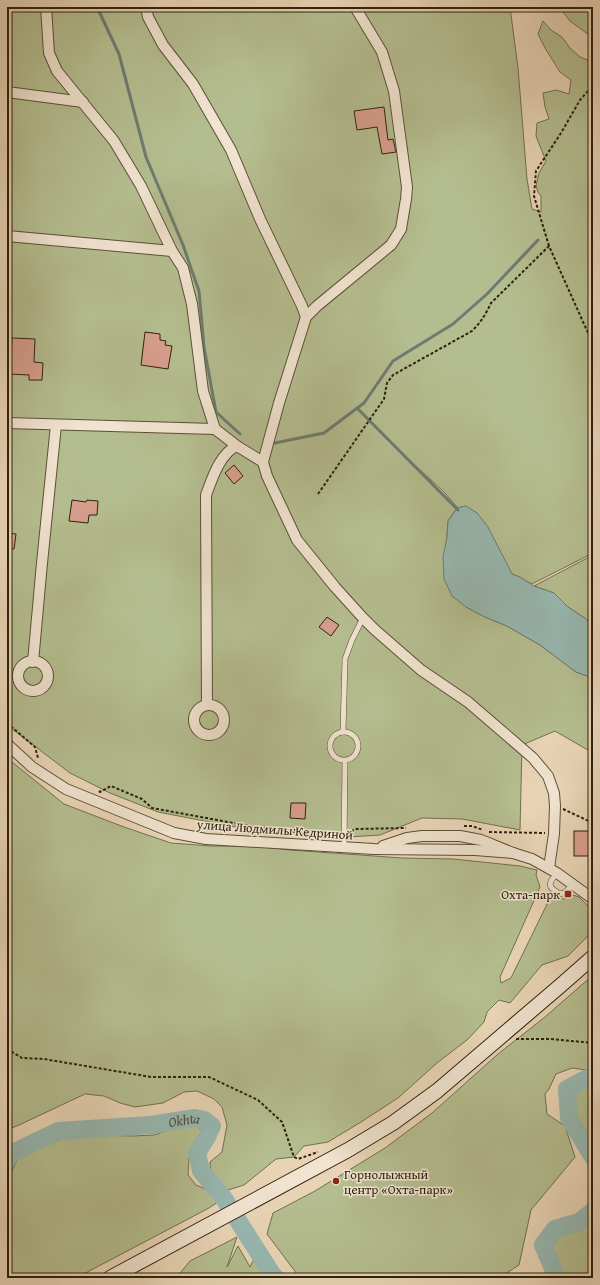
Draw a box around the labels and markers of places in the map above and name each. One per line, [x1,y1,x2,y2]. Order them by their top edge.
place label: Охта-парк [501,885,560,904]
marker: Охта-парк [563,889,573,899]
place label: Горнолыжный центр «Охта-парк» [344,1165,453,1199]
marker: Горнолыжный центр «Охта-парк» [331,1176,341,1186]

